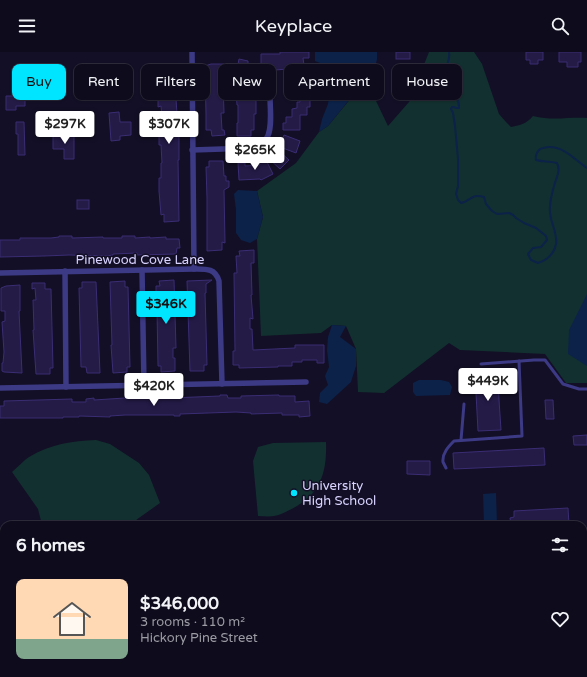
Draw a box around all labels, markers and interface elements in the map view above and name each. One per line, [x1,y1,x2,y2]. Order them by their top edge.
icon: menu [16,15,38,37]
text: Keyplace [255,15,332,37]
icon: search [549,15,571,37]
chip: Buy [12,64,66,100]
chip: Rent [74,64,133,100]
chip: Filters [141,64,210,100]
chip: New [218,64,276,100]
chip: Apartment [284,64,384,100]
chip: House [392,64,462,100]
pin: $297K [37,111,93,145]
pin: $307K [141,111,197,145]
text: $297K [44,116,86,132]
text: $307K [148,116,190,132]
pin: $265K [227,137,283,171]
text: $265K [234,142,276,158]
street label: Pinewood Cove Lane [76,252,204,268]
pin: $346K [138,291,194,325]
text: $346K [145,296,187,312]
pin: $449K [460,368,516,402]
pin: $420K [126,373,182,407]
text: $449K [467,373,509,389]
text: $420K [133,378,175,394]
place label: University High School [302,478,376,509]
marker: University High School [289,488,299,498]
icon: filters [549,534,571,556]
text: 6 homes [16,535,85,556]
text: $346,000 [140,593,219,614]
icon: home [48,595,96,643]
icon: heart [549,608,571,630]
text: 3 rooms · 110 m² [140,614,245,630]
text: Hickory Pine Street [140,630,258,646]

